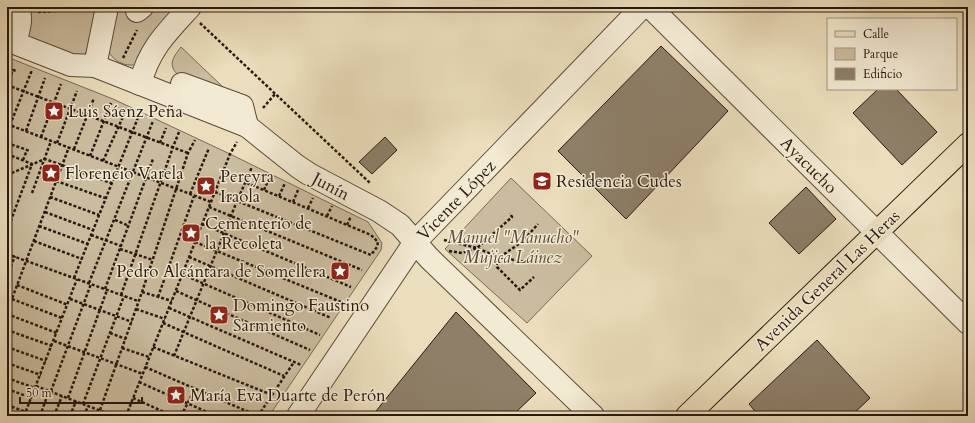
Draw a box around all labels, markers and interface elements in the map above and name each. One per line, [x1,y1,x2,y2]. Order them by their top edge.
legend [827,18,957,90]
text: Calle [863,26,889,42]
text: Parque [863,46,898,62]
text: Edificio [863,66,903,82]
place icon: Luis Sáenz Peña [43,100,65,122]
place label: Luis Sáenz Peña [68,100,183,123]
street label: Ayacucho [775,132,842,199]
street label: Vicente López [412,155,501,246]
place icon: Florencio Varela [40,162,62,184]
place label: Florencio Varela [65,162,184,185]
place label: Pereyra Iraola [220,165,275,208]
street label: Junín [305,166,354,206]
school or university icon: Residencia Cudes [531,170,553,192]
place label: Residencia Cudes [556,170,682,193]
place icon: Pereyra Iraola [195,175,217,197]
street label: Avenida General Las Heras [750,205,905,356]
place label: Cementerio de la Recoleta [205,212,312,255]
place icon: Cementerio de la Recoleta [180,222,202,244]
park label: Manuel "Manucho" Mujica Láinez [447,226,579,269]
place label: Pedro Alcántara de Somellera [116,260,327,283]
place icon: Pedro Alcántara de Somellera [329,260,351,282]
place label: Domingo Faustino Sarmiento [233,294,369,337]
place icon: Domingo Faustino Sarmiento [208,304,230,326]
scale bar [20,379,142,405]
place icon: María Eva Duarte de Perón [165,384,187,406]
place label: María Eva Duarte de Perón [190,384,386,407]
text: 50 m [26,385,53,401]

